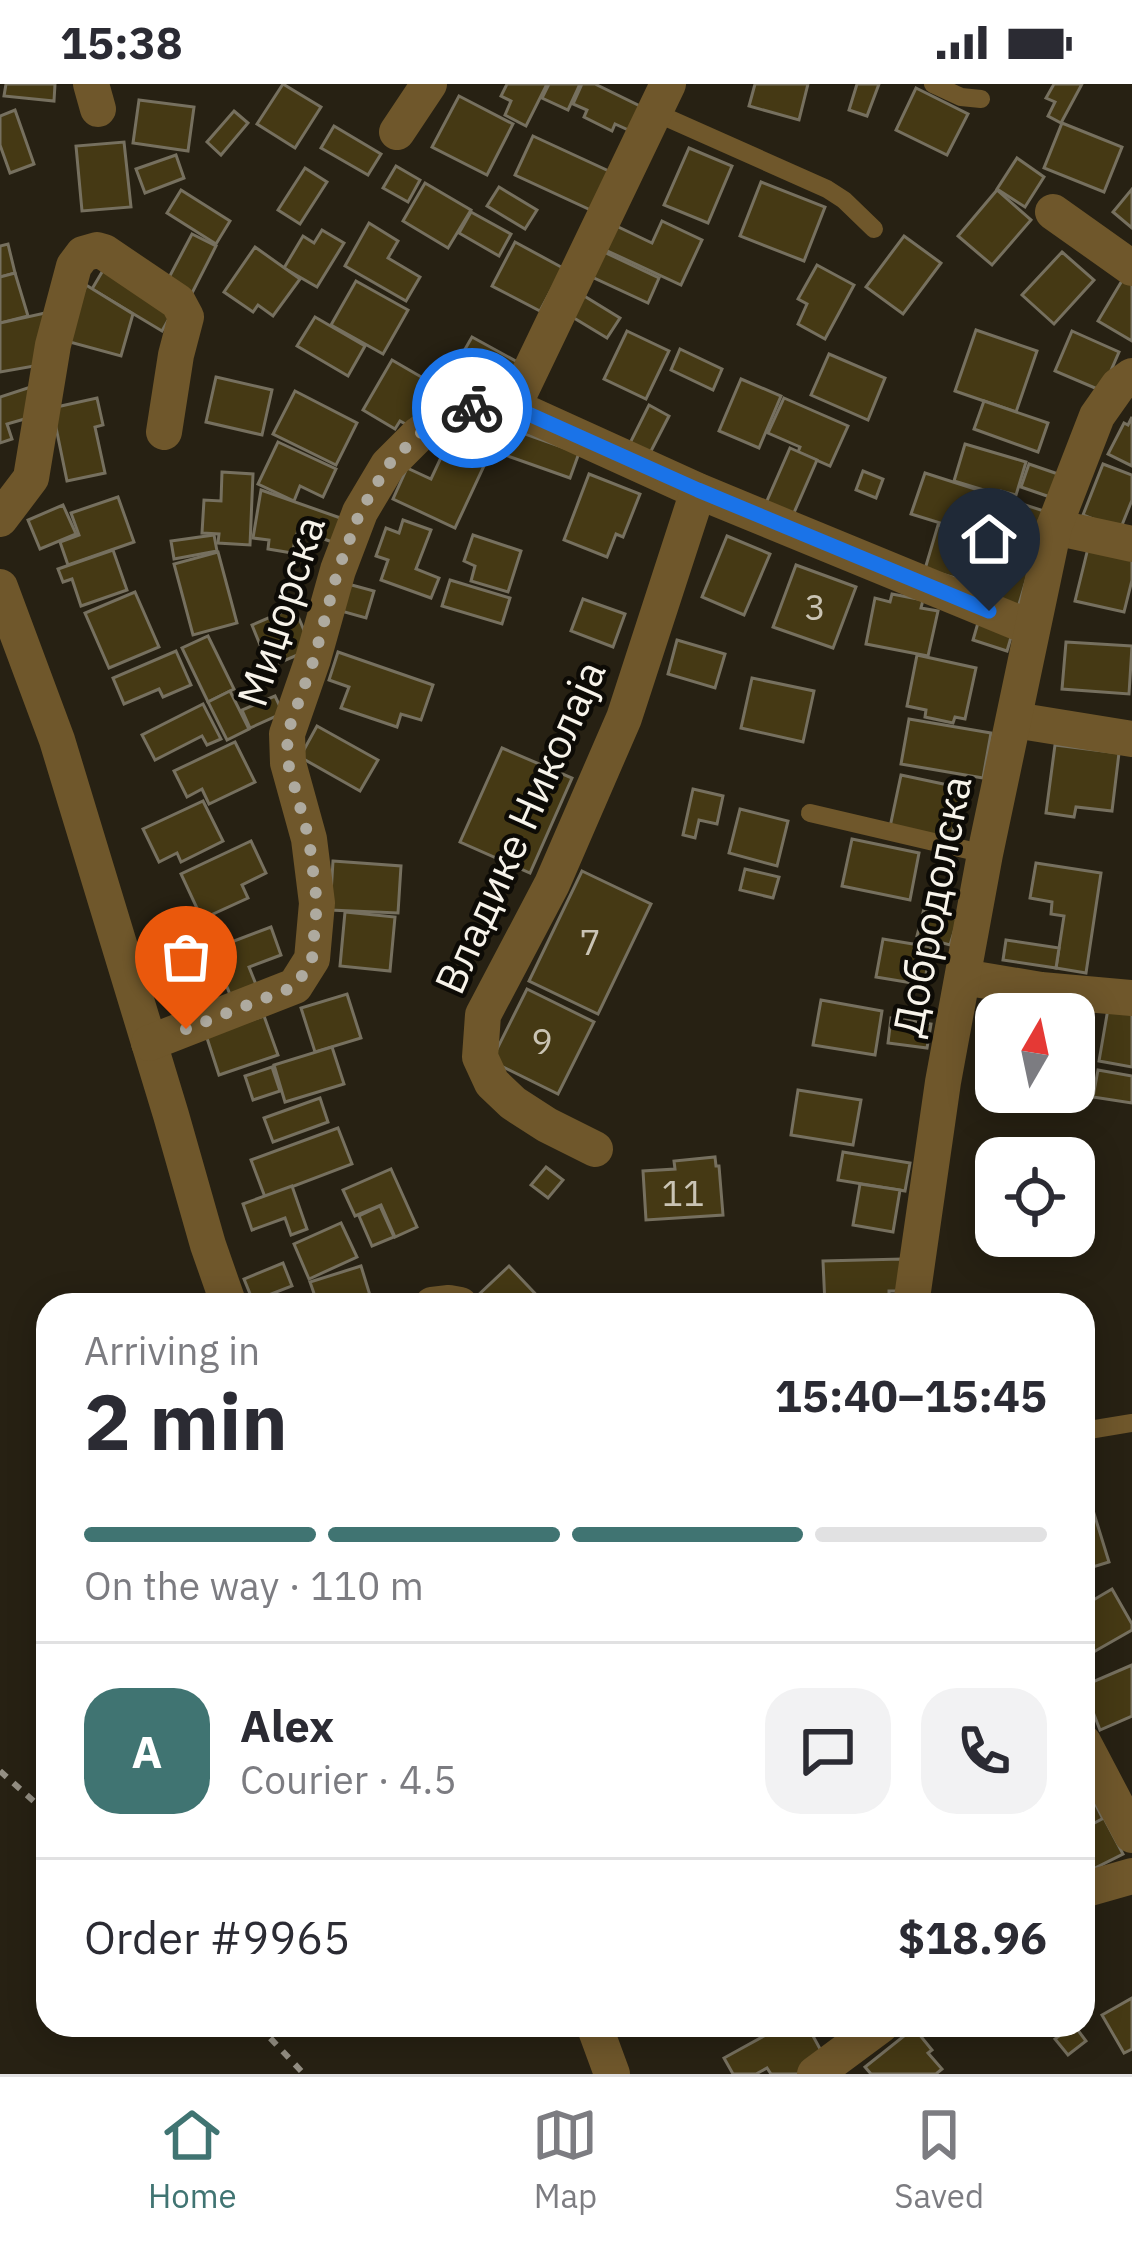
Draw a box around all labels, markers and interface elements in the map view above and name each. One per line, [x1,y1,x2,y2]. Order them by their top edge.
text: 15:38 [60,13,183,71]
courier [412,348,532,468]
icon: bike [439,375,505,441]
pin [938,488,1040,611]
icon: home [956,506,1022,572]
street label: Миџорска [224,509,337,713]
house number: 3 [804,583,826,630]
street label: Владике Николаја [421,652,618,1002]
street label: Добродолска [879,771,984,1041]
pin [135,906,237,1029]
house number: 7 [579,918,601,965]
icon: bag [153,924,219,990]
north arrow [975,993,1095,1113]
map controls [975,993,1095,1257]
house number: 9 [531,1017,553,1064]
button: locate [975,1137,1095,1257]
house number: 11 [661,1169,705,1216]
text: Arriving in [84,1325,260,1376]
text: 15:40–15:45 [775,1366,1047,1424]
text: 2 min [84,1370,288,1471]
text: On the way · 110 m [84,1560,424,1611]
button: chat [765,1688,891,1814]
button: phone [921,1688,1047,1814]
text: Alex [240,1696,334,1754]
text: A [132,1722,162,1780]
text: Courier · 4.5 [240,1754,457,1805]
text: Order #9965 [84,1908,350,1966]
text: $18.96 [898,1908,1047,1966]
tab: Home [148,2102,237,2217]
tab: Map [532,2102,598,2217]
tab: Saved [894,2102,984,2217]

